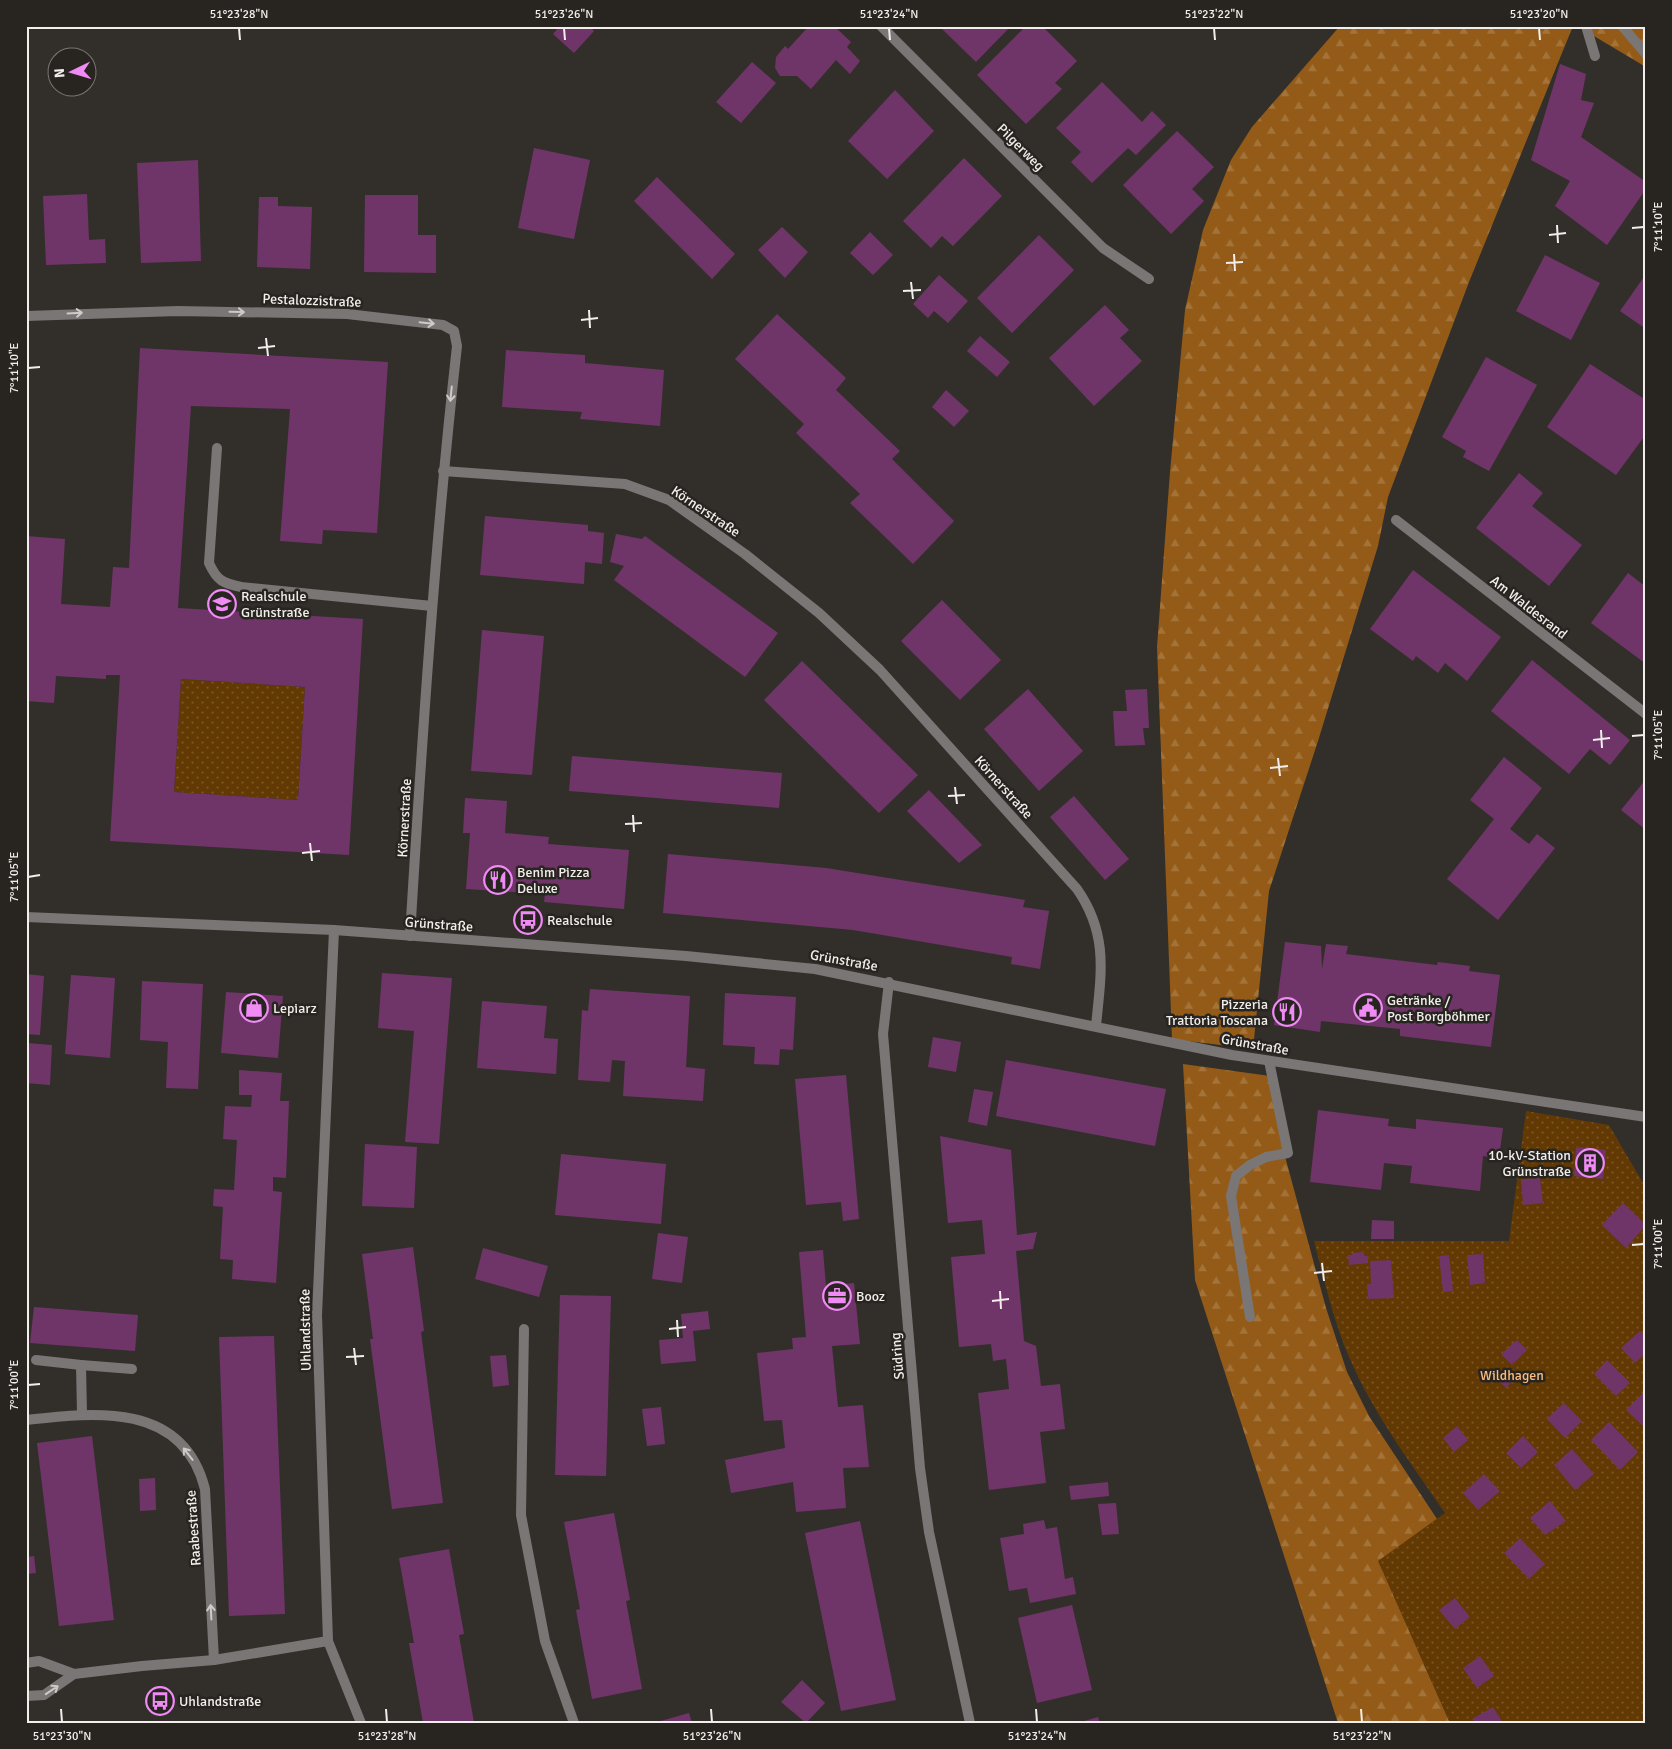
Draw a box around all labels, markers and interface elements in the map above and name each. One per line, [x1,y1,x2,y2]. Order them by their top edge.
text: 51°23'28"N [210,7,268,22]
text: 51°23'26"N [535,7,593,22]
text: 51°23'24"N [860,7,918,22]
text: 51°23'22"N [1185,7,1243,22]
text: 51°23'20"N [1510,7,1568,22]
north arrow [48,48,98,98]
text: N [51,67,68,79]
street label: Pilgerweg [993,120,1048,175]
text: 7°11'10"E [1651,201,1666,252]
street label: Pestalozzistraße [262,290,362,311]
one-way arrow [229,307,245,317]
one-way arrow [67,308,83,317]
one-way arrow [418,318,434,328]
text: 7°11'10"E [7,342,22,393]
one-way arrow [446,386,456,402]
street label: Körnerstraße [668,482,743,541]
street label: Am Waldesrand [1487,572,1571,643]
place label: Realschule Grünstraße [241,588,309,621]
school or university icon: Realschule Grünstraße [207,589,237,619]
text: 7°11'05"E [1651,709,1666,760]
street label: Körnerstraße [971,752,1036,822]
street label: Körnerstraße [394,778,415,858]
text: 7°11'05"E [7,851,22,902]
place label: Benim Pizza Deluxe [517,864,590,897]
restaurant icon: Benim Pizza Deluxe [483,865,513,895]
bus stop icon: Realschule [513,905,543,935]
place label: Realschule [547,912,612,929]
street label: Grünstraße [404,914,474,935]
street label: Grünstraße [809,946,879,975]
place label: Getränke / Post Borgböhmer [1387,992,1491,1025]
shop icon: Lepiarz [239,993,269,1023]
public building icon: Getränke / Post Borgböhmer [1353,993,1383,1023]
place label: Pizzeria Trattoria Toscana [1166,996,1268,1029]
restaurant icon: Pizzeria Trattoria Toscana [1272,997,1302,1027]
place label: Lepiarz [273,1000,317,1017]
street label: Grünstraße [1220,1030,1290,1059]
place label: 10-kV-Station Grünstraße [1488,1147,1571,1180]
building icon: 10-kV-Station Grünstraße [1575,1148,1605,1178]
text: 7°11'00"E [1651,1218,1666,1269]
office icon: Booz [822,1281,852,1311]
place label: Booz [856,1288,885,1305]
street label: Uhlandstraße [296,1289,315,1371]
street label: Südring [887,1332,908,1380]
text: 7°11'00"E [7,1359,22,1410]
park label: Wildhagen [1480,1367,1544,1384]
one-way arrow [183,1448,194,1461]
street label: Raabestraße [182,1490,205,1566]
one-way arrow [206,1604,216,1620]
one-way arrow [44,1685,58,1695]
bus stop icon: Uhlandstraße [145,1686,175,1716]
place label: Uhlandstraße [179,1693,261,1710]
text: 51°23'30"N [33,1729,91,1744]
text: 51°23'28"N [358,1729,416,1744]
text: 51°23'26"N [683,1729,741,1744]
text: 51°23'24"N [1008,1729,1066,1744]
text: 51°23'22"N [1333,1729,1391,1744]

